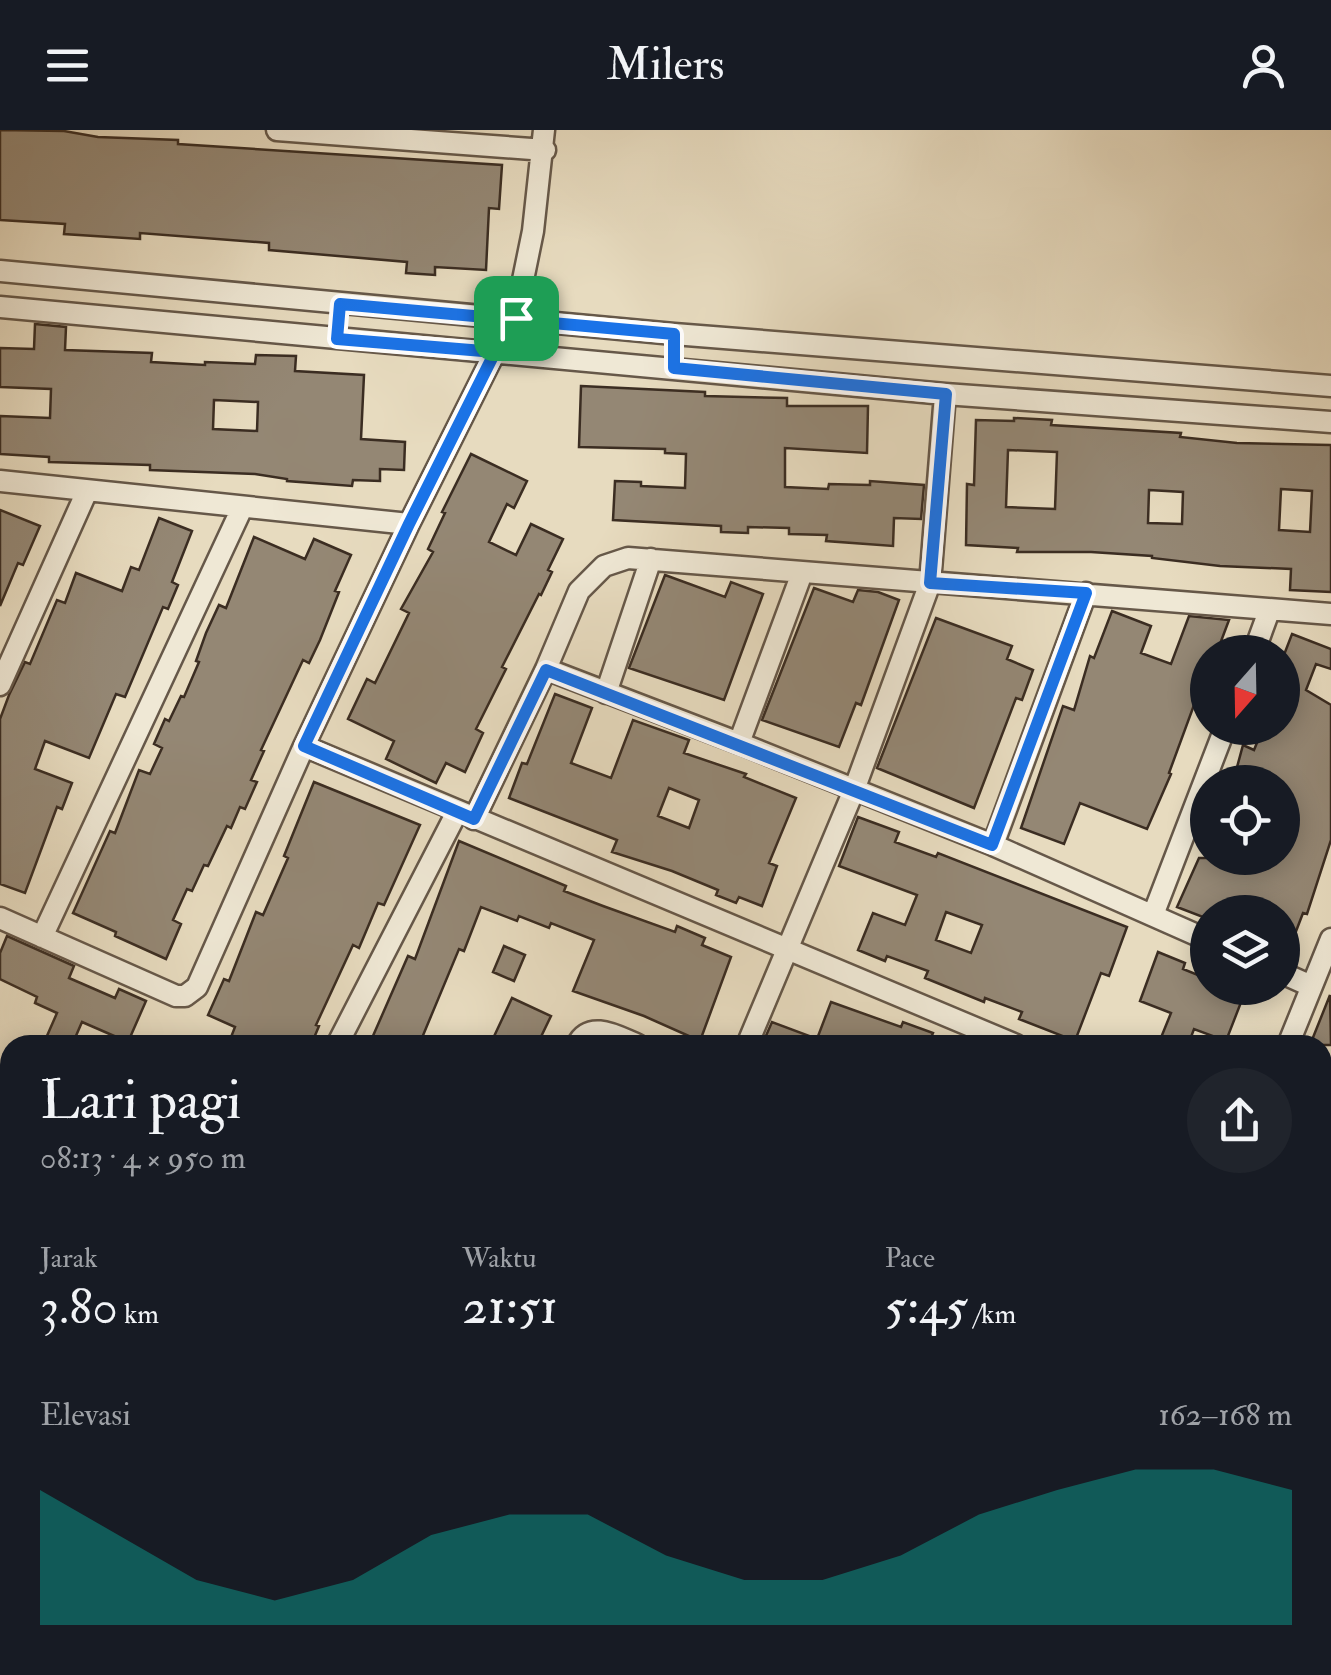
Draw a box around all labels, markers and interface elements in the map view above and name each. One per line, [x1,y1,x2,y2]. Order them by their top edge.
text: Milers [607,37,724,93]
icon: menu [40,38,95,93]
icon: person [1236,38,1291,93]
pin [474,276,559,361]
icon: arrive [489,291,544,346]
north arrow [1190,635,1300,745]
map controls [1190,635,1300,1005]
button: locate [1190,765,1300,875]
button: layers [1190,895,1300,1005]
text: Lari pagi [40,1066,241,1135]
button: share [1187,1068,1292,1173]
text: 08:13 · 4 × 950 m [40,1138,246,1178]
text: Jarak [40,1241,98,1276]
text: Waktu [462,1241,537,1276]
text: Pace [885,1241,935,1276]
text: 3.80 [40,1276,118,1339]
text: 21:51 [462,1276,558,1339]
text: 5:45 [885,1276,968,1339]
text: km [118,1297,159,1332]
text: /km [968,1297,1016,1332]
text: Elevasi [40,1395,131,1435]
text: 162–168 m [1158,1395,1292,1435]

